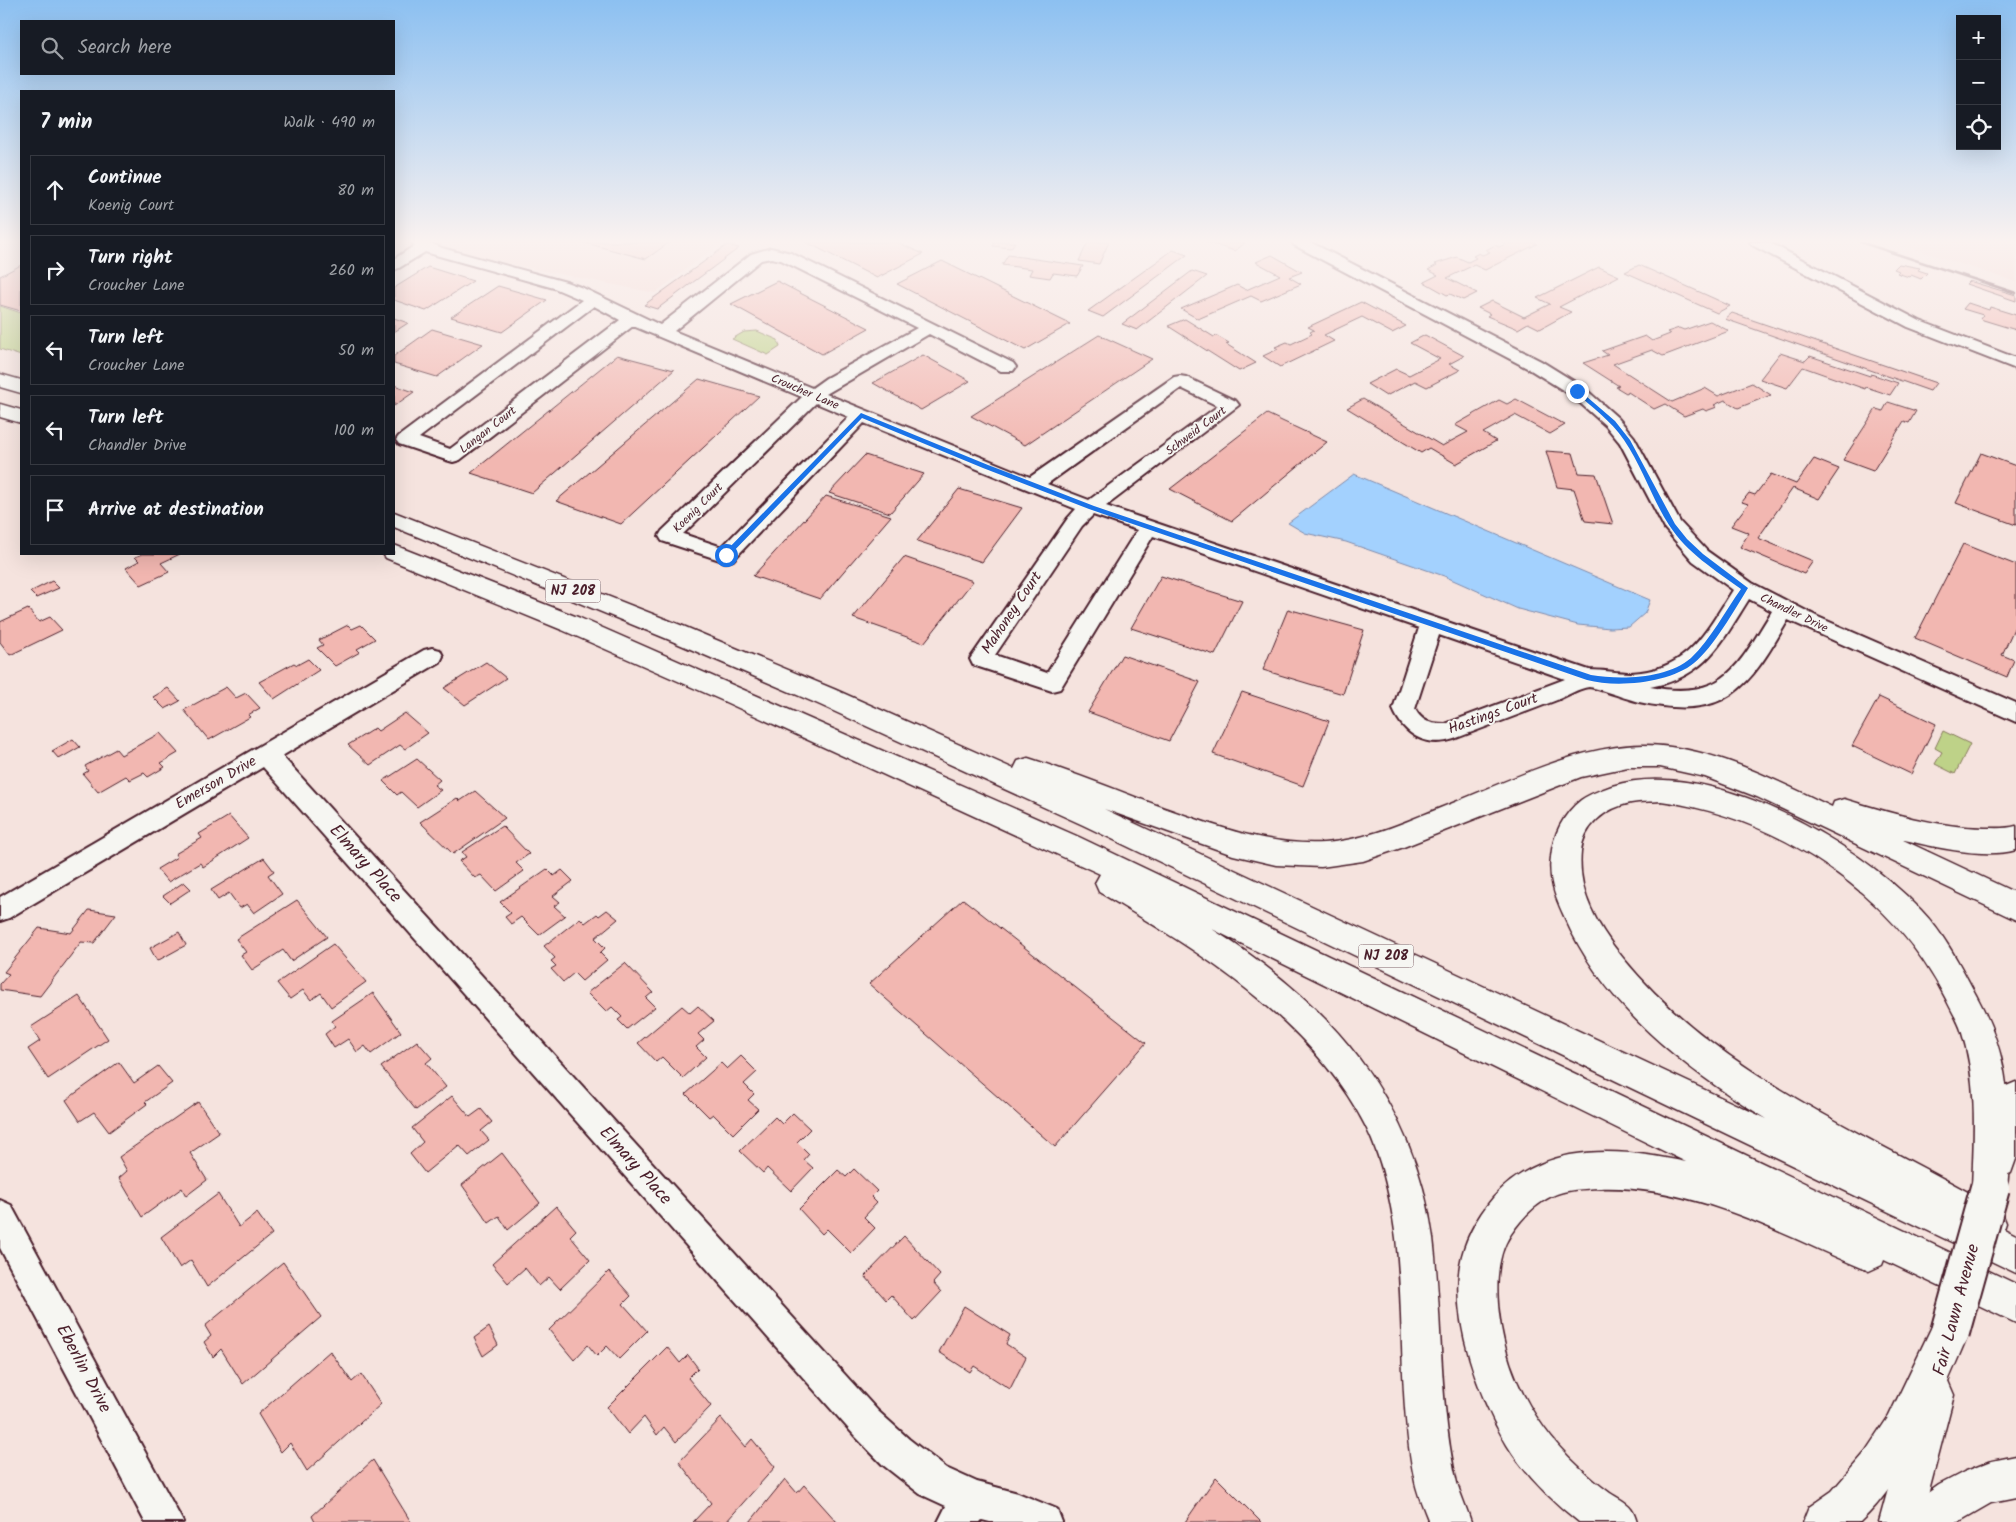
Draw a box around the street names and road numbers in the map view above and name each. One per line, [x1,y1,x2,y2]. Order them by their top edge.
street label: Croucher Lane [768,369,843,415]
street label: Langan Court [455,401,521,458]
street label: Schweid Court [1161,401,1231,460]
street label: Koenig Court [668,478,728,538]
street label: Mahoney Court [975,567,1049,659]
road number: NJ 208 [546,580,600,602]
street label: Chandler Drive [1757,588,1832,638]
street label: Hastings Court [1445,687,1542,741]
street label: Emerson Drive [171,750,262,816]
street label: Elmary Place [321,818,409,910]
road number: NJ 208 [1358,944,1414,968]
street label: Elmary Place [591,1120,679,1212]
street label: Fair Lawn Avenue [1925,1241,1989,1379]
street label: Eberlin Drive [47,1319,119,1419]

